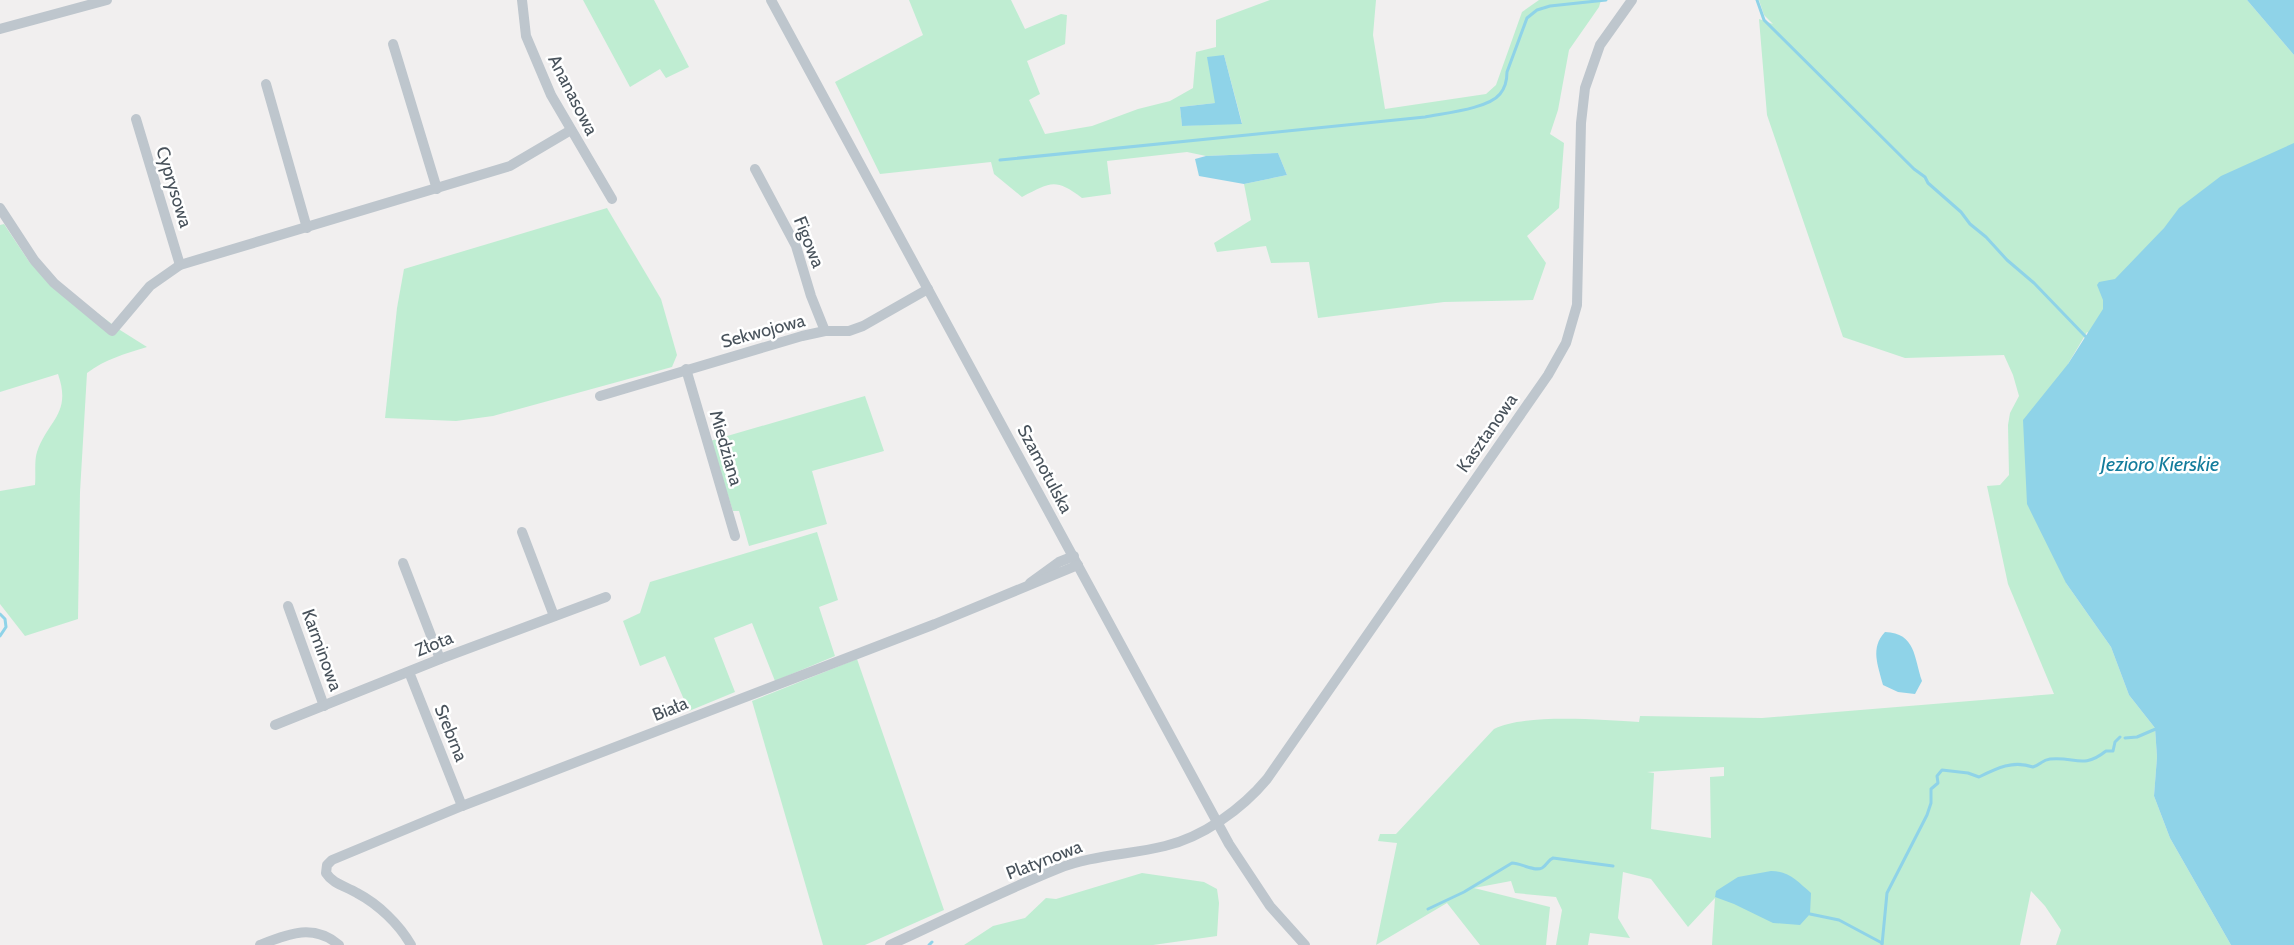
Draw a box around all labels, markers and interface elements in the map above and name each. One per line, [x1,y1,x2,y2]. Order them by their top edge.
street label: Ananasowa [543,51,603,139]
street label: Cyprysowa [151,144,197,231]
street label: Figowa [789,213,829,271]
street label: Sekwojowa [719,309,808,353]
street label: Kasztanowa [1452,389,1522,477]
street label: Miedziana [705,408,747,488]
street label: Szamotulska [1013,421,1078,517]
water label: Jezioro Kierskie [2099,452,2219,476]
street label: Karminowa [297,606,347,694]
street label: Złota [412,626,456,661]
street label: Biała [649,692,691,726]
street label: Srebrna [430,701,472,765]
street label: Platynowa [1003,835,1085,885]

